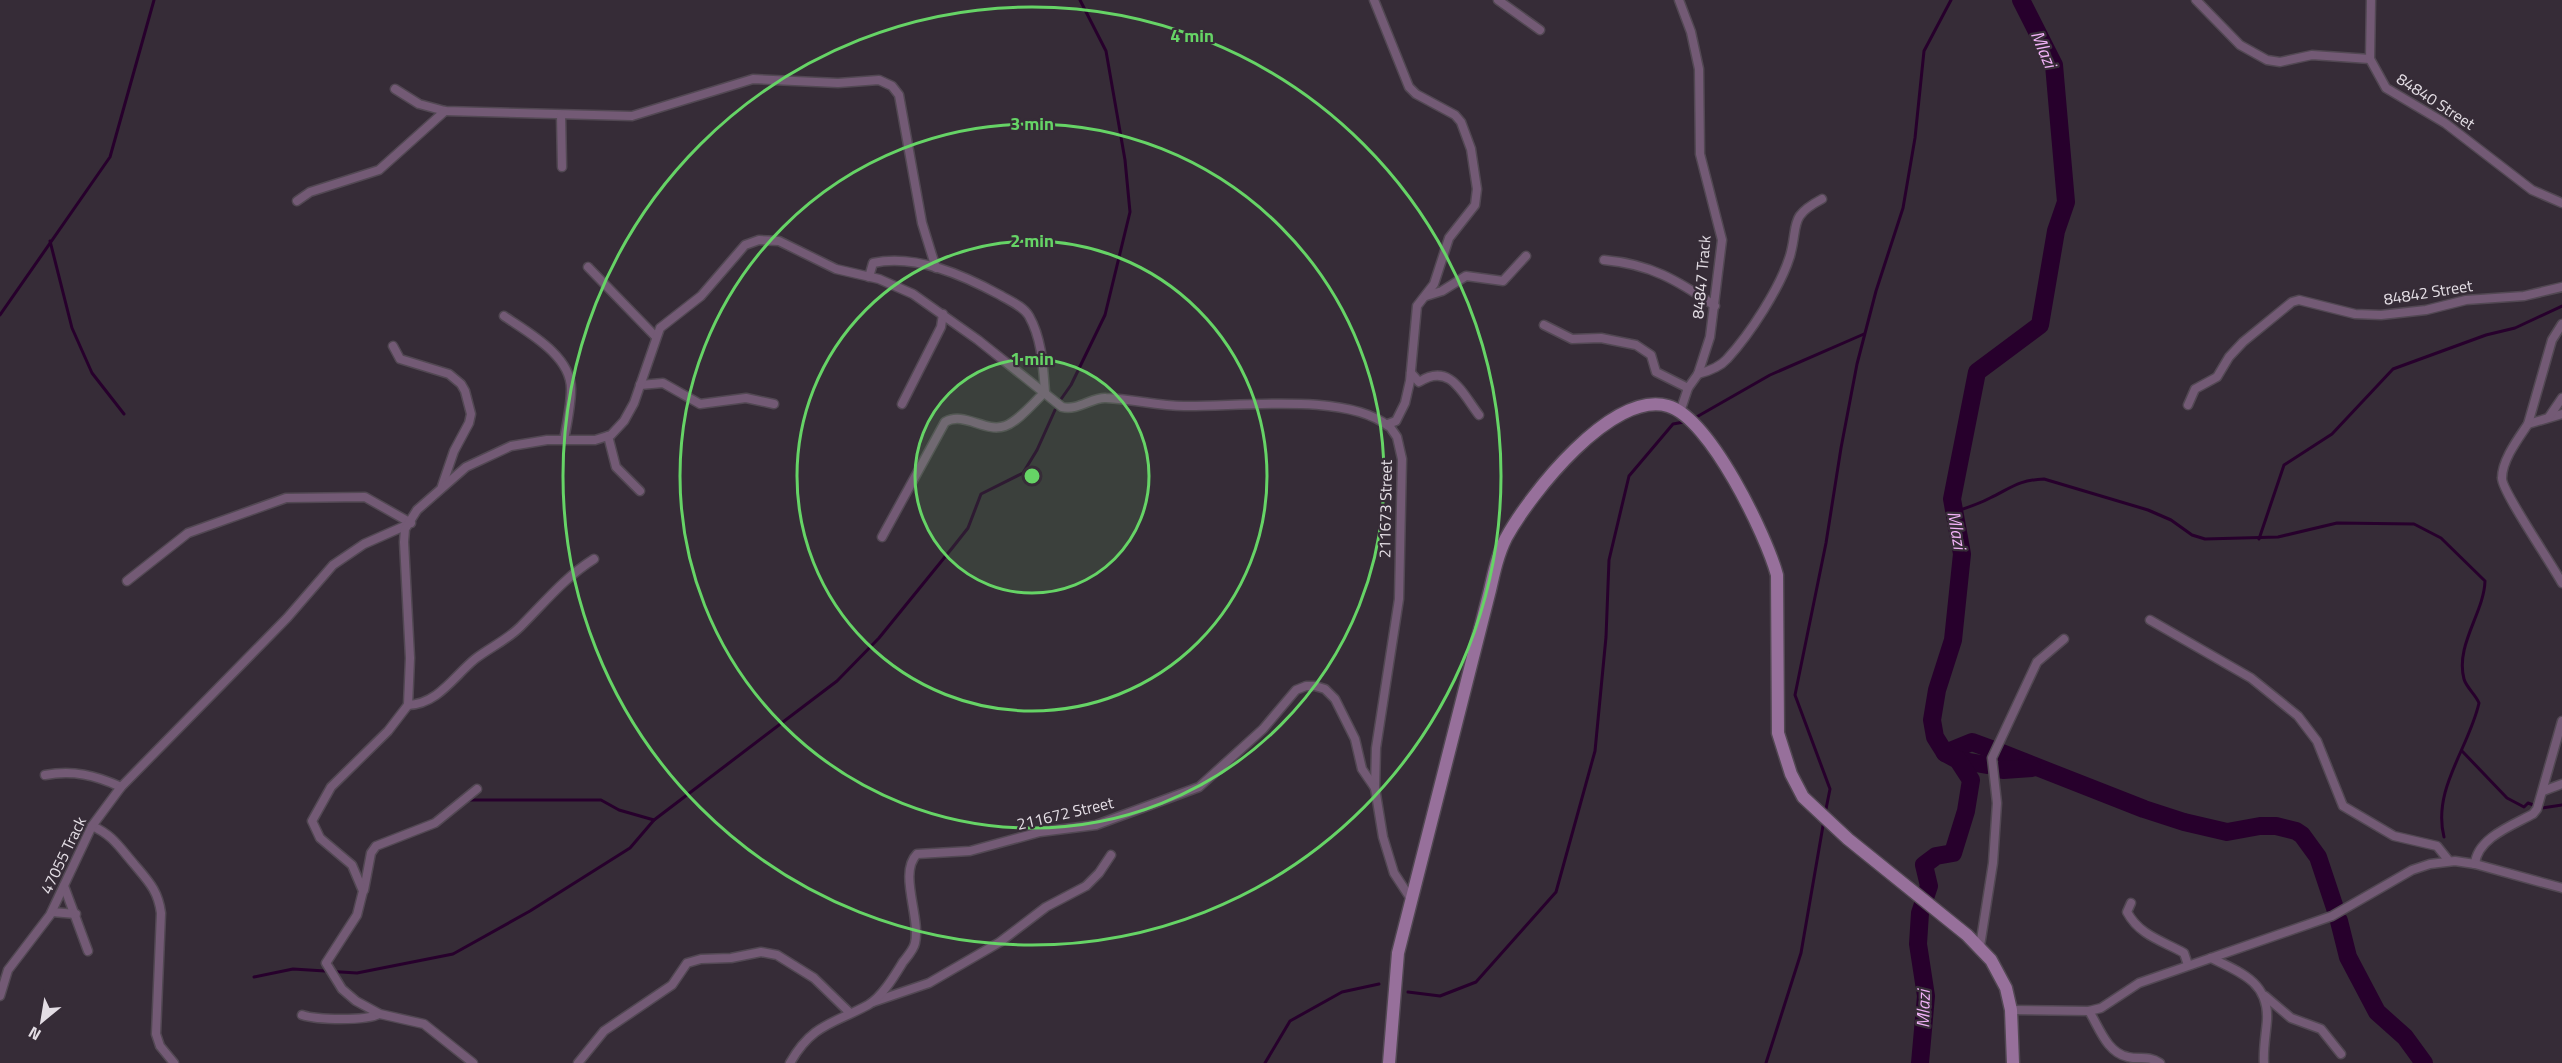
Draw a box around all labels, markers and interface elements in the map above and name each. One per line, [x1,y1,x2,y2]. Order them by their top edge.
text: 4 min [1170,22,1214,49]
water label: Mlazi [2024,26,2065,74]
street label: 84840 Street [2392,67,2480,136]
text: 3 min [1010,110,1054,137]
text: 2 min [1010,227,1054,254]
street label: 84847 Track [1685,234,1717,320]
street label: 84842 Street [2382,273,2474,311]
text: 1 min [1010,345,1054,372]
street label: 211673 Street [1372,459,1398,558]
centre of rings [1022,466,1042,486]
water label: Mlazi [1940,509,1974,553]
street label: 211672 Street [1014,790,1116,836]
street label: 47055 Track [34,812,92,898]
water label: Mlazi [1909,987,1937,1028]
north arrow [12,991,72,1051]
text: N [24,1021,45,1047]

